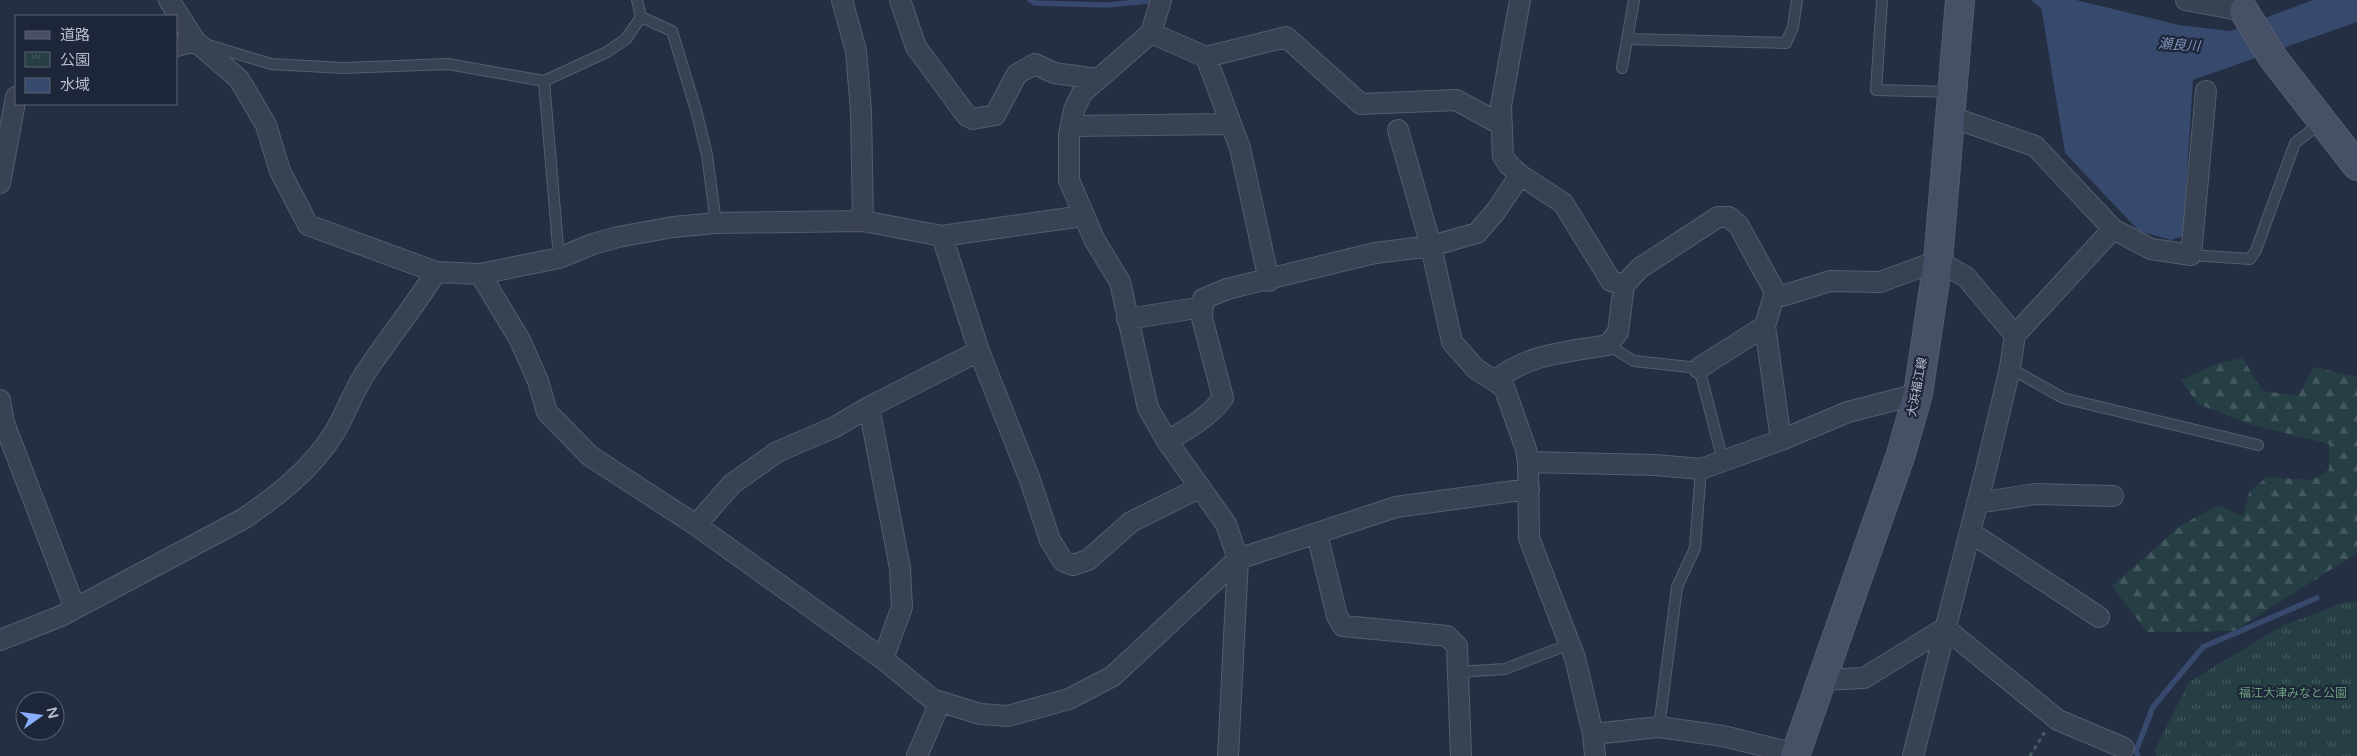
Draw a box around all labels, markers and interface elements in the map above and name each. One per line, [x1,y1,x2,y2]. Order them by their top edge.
legend [15,15,178,105]
text: 道路 [60,26,90,44]
water label: 瀬良川 [2157,35,2203,55]
text: 公園 [60,51,90,69]
text: 水域 [60,76,90,94]
street label: 大浜福江線 [1904,356,1930,418]
park label: 福江大津みなと公園 [2239,686,2347,700]
north arrow [15,691,65,741]
text: N [43,705,62,720]

